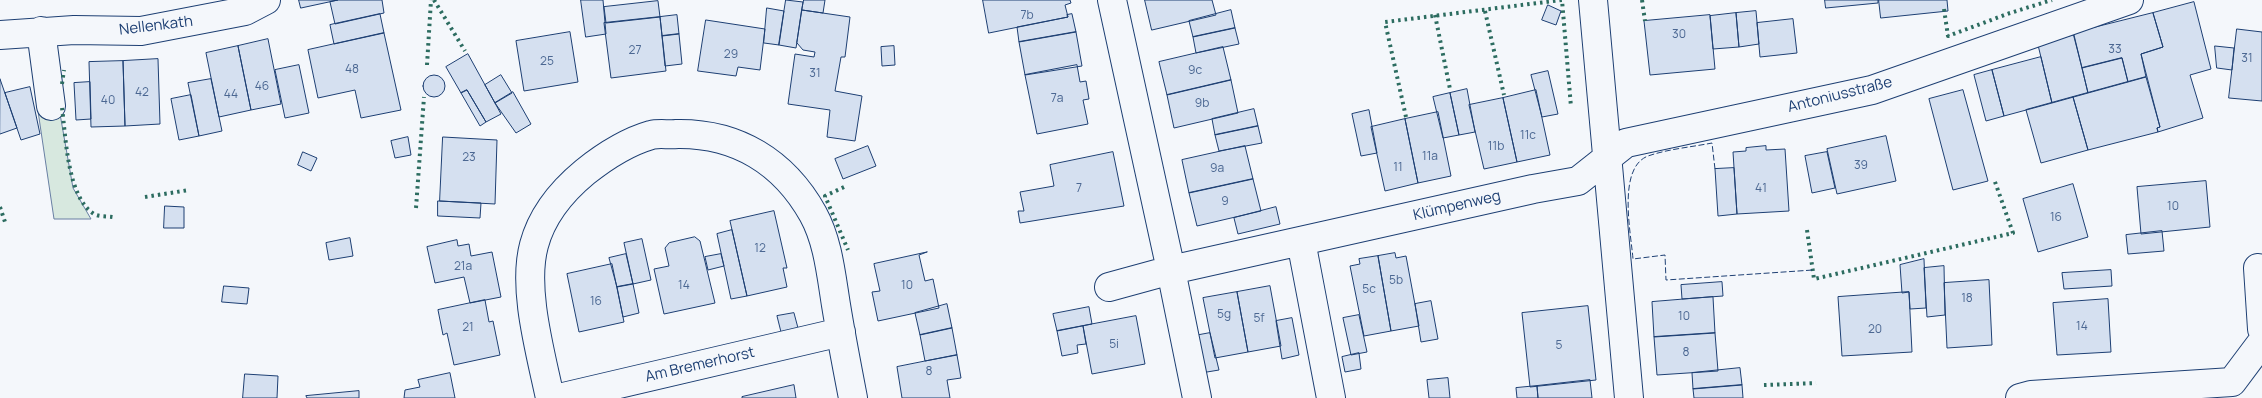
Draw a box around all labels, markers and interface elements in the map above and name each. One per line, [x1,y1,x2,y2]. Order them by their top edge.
house number: 7b [1020,9,1034,23]
street label: Nellenkath [118,13,194,39]
house number: 30 [1672,28,1686,42]
house number: 33 [2108,43,2122,57]
house number: 27 [629,44,641,58]
house number: 29 [724,48,738,62]
house number: 31 [2241,52,2253,66]
house number: 25 [540,55,554,69]
house number: 48 [345,63,359,77]
house number: 9c [1188,64,1202,78]
house number: 31 [809,67,821,81]
street label: Antoniusstraße [1786,73,1894,117]
house number: 46 [255,80,269,94]
house number: 42 [135,86,149,100]
house number: 44 [224,88,238,102]
house number: 7a [1051,92,1063,106]
house number: 40 [101,94,115,108]
house number: 9b [1195,97,1209,111]
house number: 11c [1520,129,1536,143]
house number: 11b [1488,140,1504,154]
house number: 11a [1422,150,1438,164]
house number: 23 [462,151,476,165]
house number: 39 [1854,159,1868,173]
house number: 11 [1393,161,1403,175]
house number: 9a [1210,162,1224,176]
house number: 7 [1076,182,1082,196]
house number: 41 [1755,182,1767,196]
street label: Klümpenweg [1412,187,1502,225]
house number: 9 [1221,195,1229,209]
house number: 10 [2167,200,2179,214]
house number: 16 [2050,211,2062,225]
house number: 12 [754,242,766,256]
house number: 21a [454,260,472,274]
house number: 5b [1389,274,1403,288]
house number: 14 [678,279,690,293]
house number: 10 [901,279,913,293]
house number: 5c [1362,283,1376,297]
house number: 18 [1961,292,1973,306]
house number: 16 [590,295,602,309]
house number: 5g [1217,308,1231,322]
house number: 10 [1678,310,1690,324]
house number: 5f [1253,312,1265,326]
house number: 14 [2076,320,2088,334]
house number: 21 [462,321,474,335]
house number: 20 [1868,323,1882,337]
house number: 5i [1109,338,1119,352]
house number: 5 [1556,339,1562,353]
street label: Am Bremerhorst [643,344,757,386]
house number: 8 [1683,346,1689,360]
house number: 8 [926,365,932,379]

